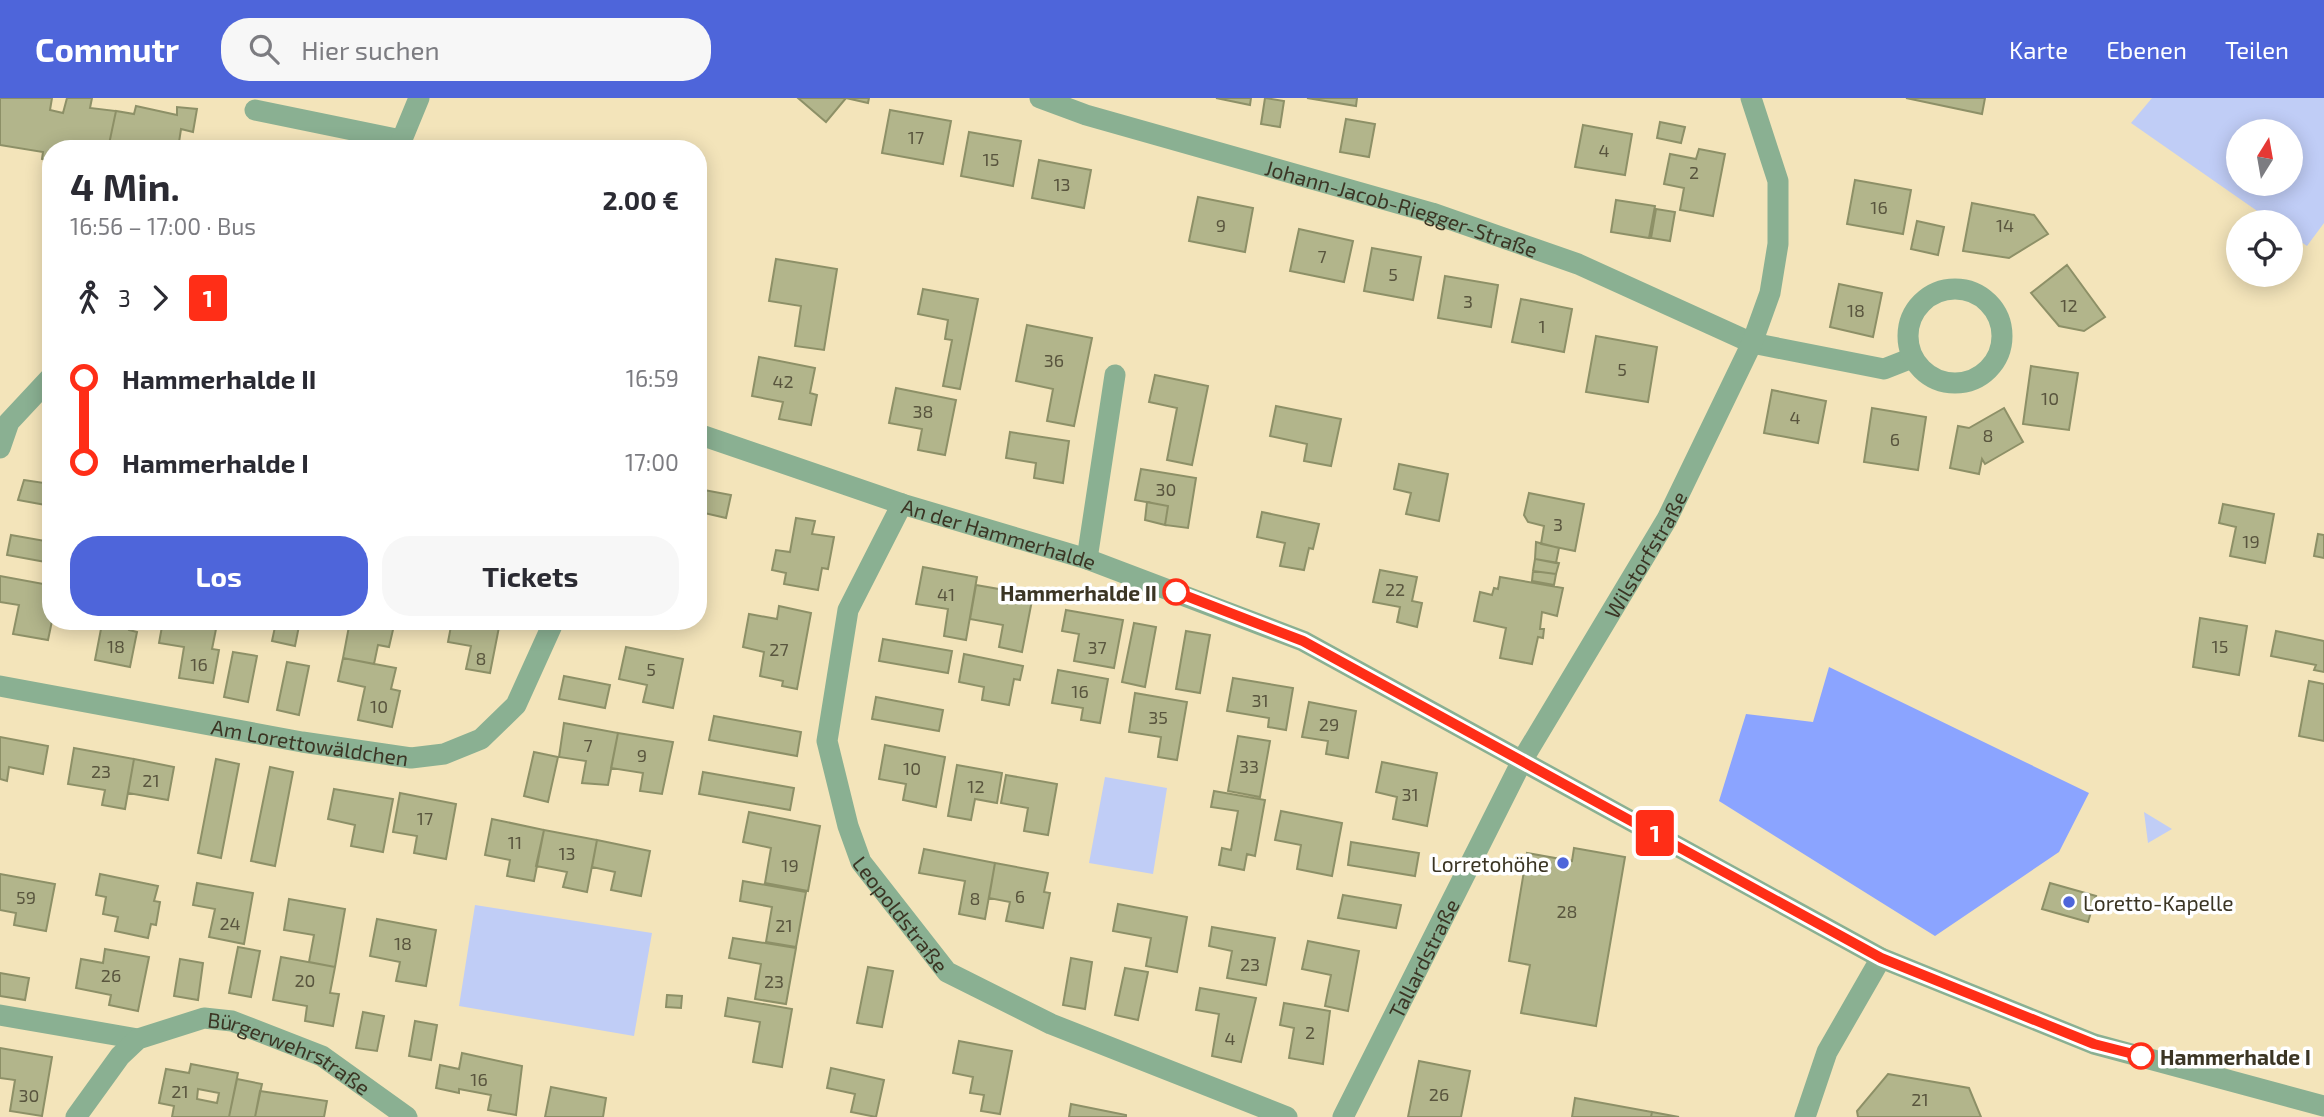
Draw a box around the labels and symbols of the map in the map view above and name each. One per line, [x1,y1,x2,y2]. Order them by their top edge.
north arrow [2226,119,2303,196]
house number: 17 [908,126,924,148]
house number: 4 [1598,139,1610,161]
house number: 15 [983,148,999,170]
street label: Johann-Jacob-Riegger-Straße [1263,154,1541,261]
house number: 2 [1689,161,1699,183]
house number: 13 [1053,173,1071,195]
house number: 16 [1870,196,1888,218]
house number: 9 [1216,214,1226,236]
house number: 14 [1996,214,2014,236]
house number: 7 [1317,245,1327,267]
house number: 5 [1388,263,1398,285]
house number: 3 [1463,290,1473,312]
house number: 12 [2060,294,2078,316]
house number: 18 [1847,299,1865,321]
house number: 1 [1538,315,1546,337]
house number: 36 [1044,349,1064,371]
house number: 5 [1617,358,1627,380]
house number: 42 [772,370,794,392]
house number: 10 [2041,387,2059,409]
house number: 38 [913,400,933,422]
house number: 4 [1789,406,1801,428]
house number: 8 [1983,424,1993,446]
house number: 6 [1890,428,1900,450]
house number: 30 [1156,478,1176,500]
street label: Wilstorfstraße [1598,487,1691,622]
street label: An der Hammerhalde [899,492,1100,574]
house number: 3 [1553,513,1563,535]
house number: 19 [2242,530,2260,552]
house number: 22 [1385,578,1405,600]
marker: Hammerhalde II [1163,579,1189,605]
place label: Hammerhalde II [1000,580,1157,605]
house number: 41 [937,583,955,605]
house number: 18 [107,635,125,657]
house number: 15 [2212,635,2228,657]
house number: 37 [1087,636,1107,658]
house number: 27 [769,638,789,660]
house number: 8 [476,647,486,669]
house number: 16 [190,653,208,675]
house number: 5 [646,658,656,680]
house number: 16 [1071,680,1089,702]
house number: 31 [1251,689,1269,711]
house number: 10 [370,695,388,717]
house number: 35 [1148,706,1168,728]
street label: Am Lorettowäldchen [209,713,410,770]
house number: 29 [1319,713,1339,735]
house number: 7 [583,734,593,756]
house number: 9 [637,744,647,766]
house number: 33 [1239,755,1259,777]
house number: 10 [903,757,921,779]
house number: 23 [91,760,111,782]
house number: 21 [142,769,160,791]
house number: 12 [967,775,985,797]
house number: 31 [1401,783,1419,805]
house number: 17 [417,807,433,829]
line badge: 1 [1632,810,1678,856]
house number: 11 [508,831,522,853]
house number: 13 [558,842,576,864]
street label: Leopoldstraße [848,851,954,977]
place label: Lorretohöhe [1431,851,1549,876]
house number: 19 [781,854,799,876]
marker: Lorretohöhe [1555,855,1571,871]
house number: 6 [1015,885,1025,907]
house number: 59 [16,886,36,908]
house number: 8 [970,887,980,909]
place label: Loretto-Kapelle [2083,890,2234,915]
street label: Tallardstraße [1383,894,1463,1022]
marker: Loretto-Kapelle [2061,894,2077,910]
house number: 28 [1556,900,1578,922]
house number: 24 [219,912,241,934]
house number: 21 [775,914,793,936]
house number: 18 [394,932,412,954]
house number: 23 [1240,953,1260,975]
house number: 26 [101,964,121,986]
house number: 20 [295,969,315,991]
house number: 23 [764,970,784,992]
street label: Bürgerwehrstraße [206,1006,376,1099]
house number: 2 [1305,1021,1315,1043]
house number: 4 [1224,1027,1236,1049]
marker: Hammerhalde I [2128,1043,2154,1069]
place label: Hammerhalde I [2160,1044,2311,1069]
house number: 16 [470,1068,488,1090]
house number: 21 [171,1080,189,1102]
house number: 26 [1429,1083,1449,1105]
house number: 30 [19,1084,39,1106]
house number: 21 [1911,1088,1929,1110]

